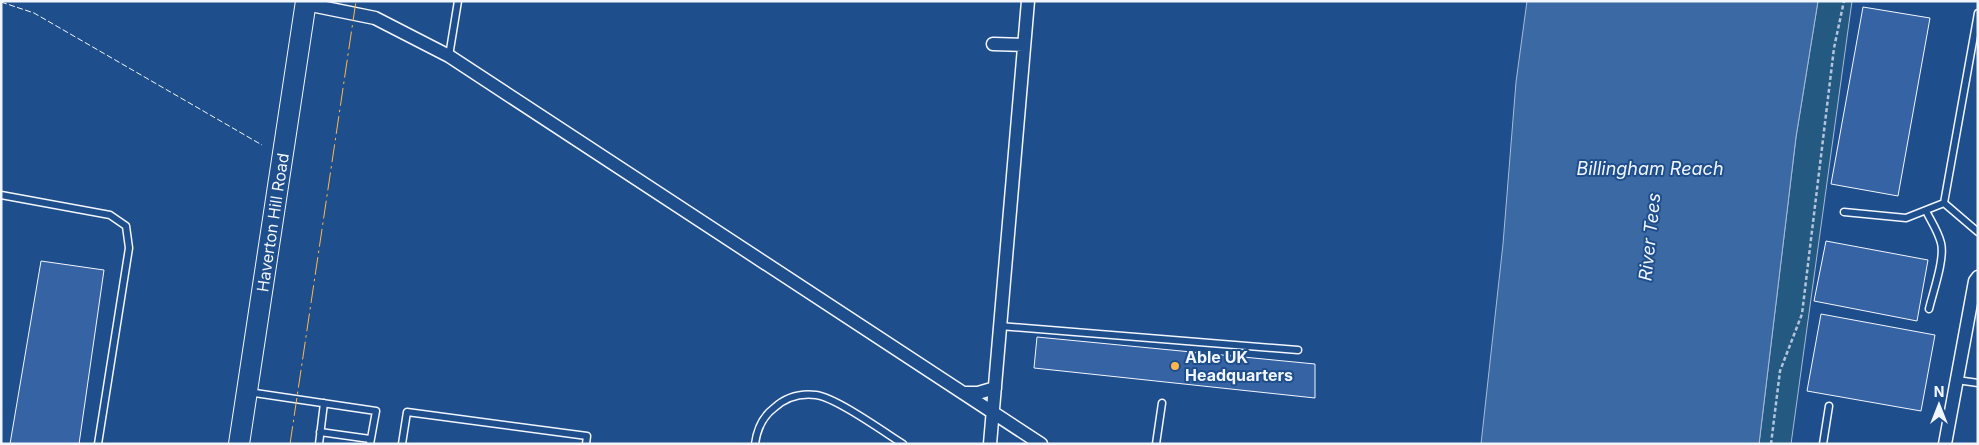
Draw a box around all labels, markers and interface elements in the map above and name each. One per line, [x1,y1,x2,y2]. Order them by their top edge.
street label: Haverton Hill Road [252,152,293,293]
water label: Billingham Reach [1576,158,1724,179]
water label: River Tees [1634,192,1665,282]
place label: Able UK Headquarters [1185,347,1293,385]
marker: Able UK Headquarters [1169,360,1181,372]
north arrow [1914,380,1964,430]
text: N [1934,383,1944,400]

